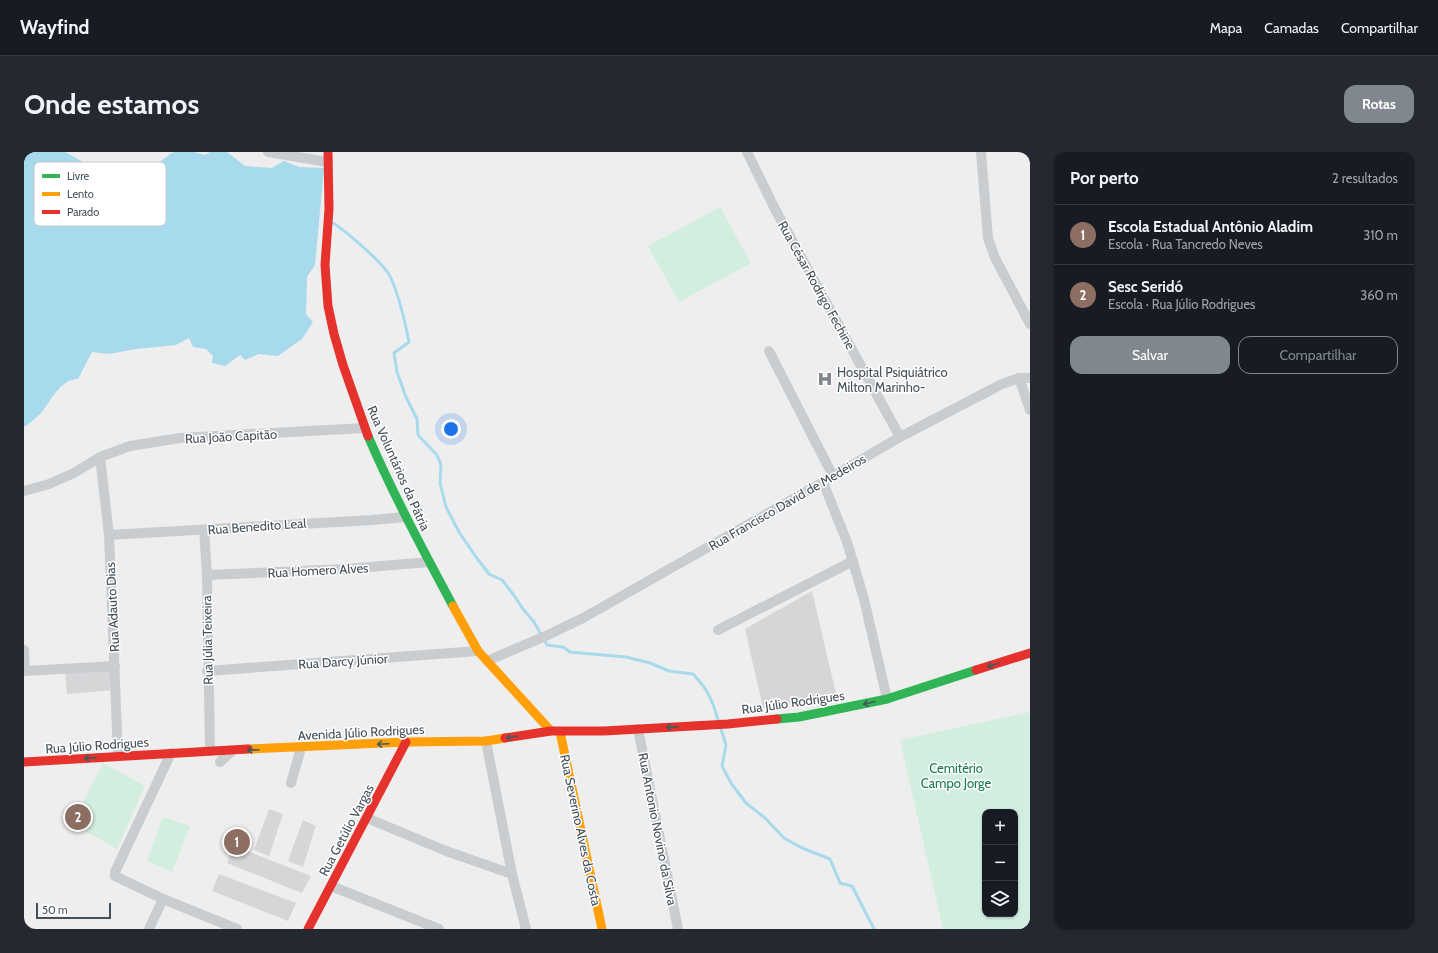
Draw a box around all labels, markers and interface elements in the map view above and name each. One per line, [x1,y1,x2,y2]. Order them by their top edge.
text: Wayfind [20,16,89,39]
text: Mapa [1210,19,1242,37]
text: Camadas [1264,19,1319,37]
text: Compartilhar [1341,19,1418,37]
button: Rotas [1344,85,1414,123]
text: Onde estamos [24,87,199,121]
legend [34,162,166,226]
text: Por perto [1070,168,1139,188]
text: Livre [67,169,90,183]
text: 2 resultados [1332,170,1398,186]
text: Lento [67,187,94,201]
text: Parado [67,205,99,219]
street label: Rua César Rodrigo Fechine [775,218,859,352]
text: Escola Estadual Antônio Aladim [1108,218,1313,236]
text: 1 [1081,227,1085,243]
text: 310 m [1363,227,1398,243]
text: Escola · Rua Tancredo Neves [1108,236,1263,252]
text: Sesc Seridó [1108,278,1183,296]
text: 2 [1080,287,1086,303]
text: 360 m [1360,287,1398,303]
text: Escola · Rua Júlio Rodrigues [1108,296,1255,312]
button: Salvar [1070,336,1230,374]
button: Compartilhar [1238,336,1398,374]
place label: Hospital Psiquiátrico Milton Marinho- [837,364,948,395]
hospital icon: Hospital Psiquiátrico Milton Marinho- [816,370,834,388]
street label: Rua Voluntários da Pátria [364,403,434,534]
your location [441,419,461,439]
street label: Rua João Capitão [185,426,277,446]
street label: Rua Francisco David de Medeiros [706,450,869,554]
street label: Rua Benedito Leal [207,515,307,537]
street label: Rua Homero Alves [267,559,370,581]
street label: Rua Adauto Dias [102,561,122,652]
street label: Rua Júlia Teixeira [198,594,216,685]
street label: Rua Darcy Júnior [298,650,389,672]
one-way arrow [987,662,1000,669]
street label: Rua Júlio Rodrigues [741,687,846,717]
one-way arrow [862,700,875,708]
street label: Avenida Júlio Rodrigues [297,721,425,743]
one-way arrow [666,723,679,730]
street label: Rua Júlio Rodrigues [45,733,150,757]
one-way arrow [506,733,519,741]
one-way arrow [377,740,390,747]
one-way arrow [247,746,260,754]
street label: Rua Antonio Novino da Silva [635,751,681,907]
street label: Rua Severino Alves da Costa [557,753,605,908]
one-way arrow [84,755,97,762]
park label: Cemitério Campo Jorge [921,760,992,791]
street label: Rua Getúlio Vargas [315,781,377,879]
pin: 2 [65,802,91,832]
map controls [982,809,1018,917]
button: + [982,809,1018,845]
pin: 1 [224,827,250,857]
button: − [982,845,1018,881]
button: layers [982,881,1018,917]
scale bar [36,901,111,920]
text: 50 m [42,903,68,917]

